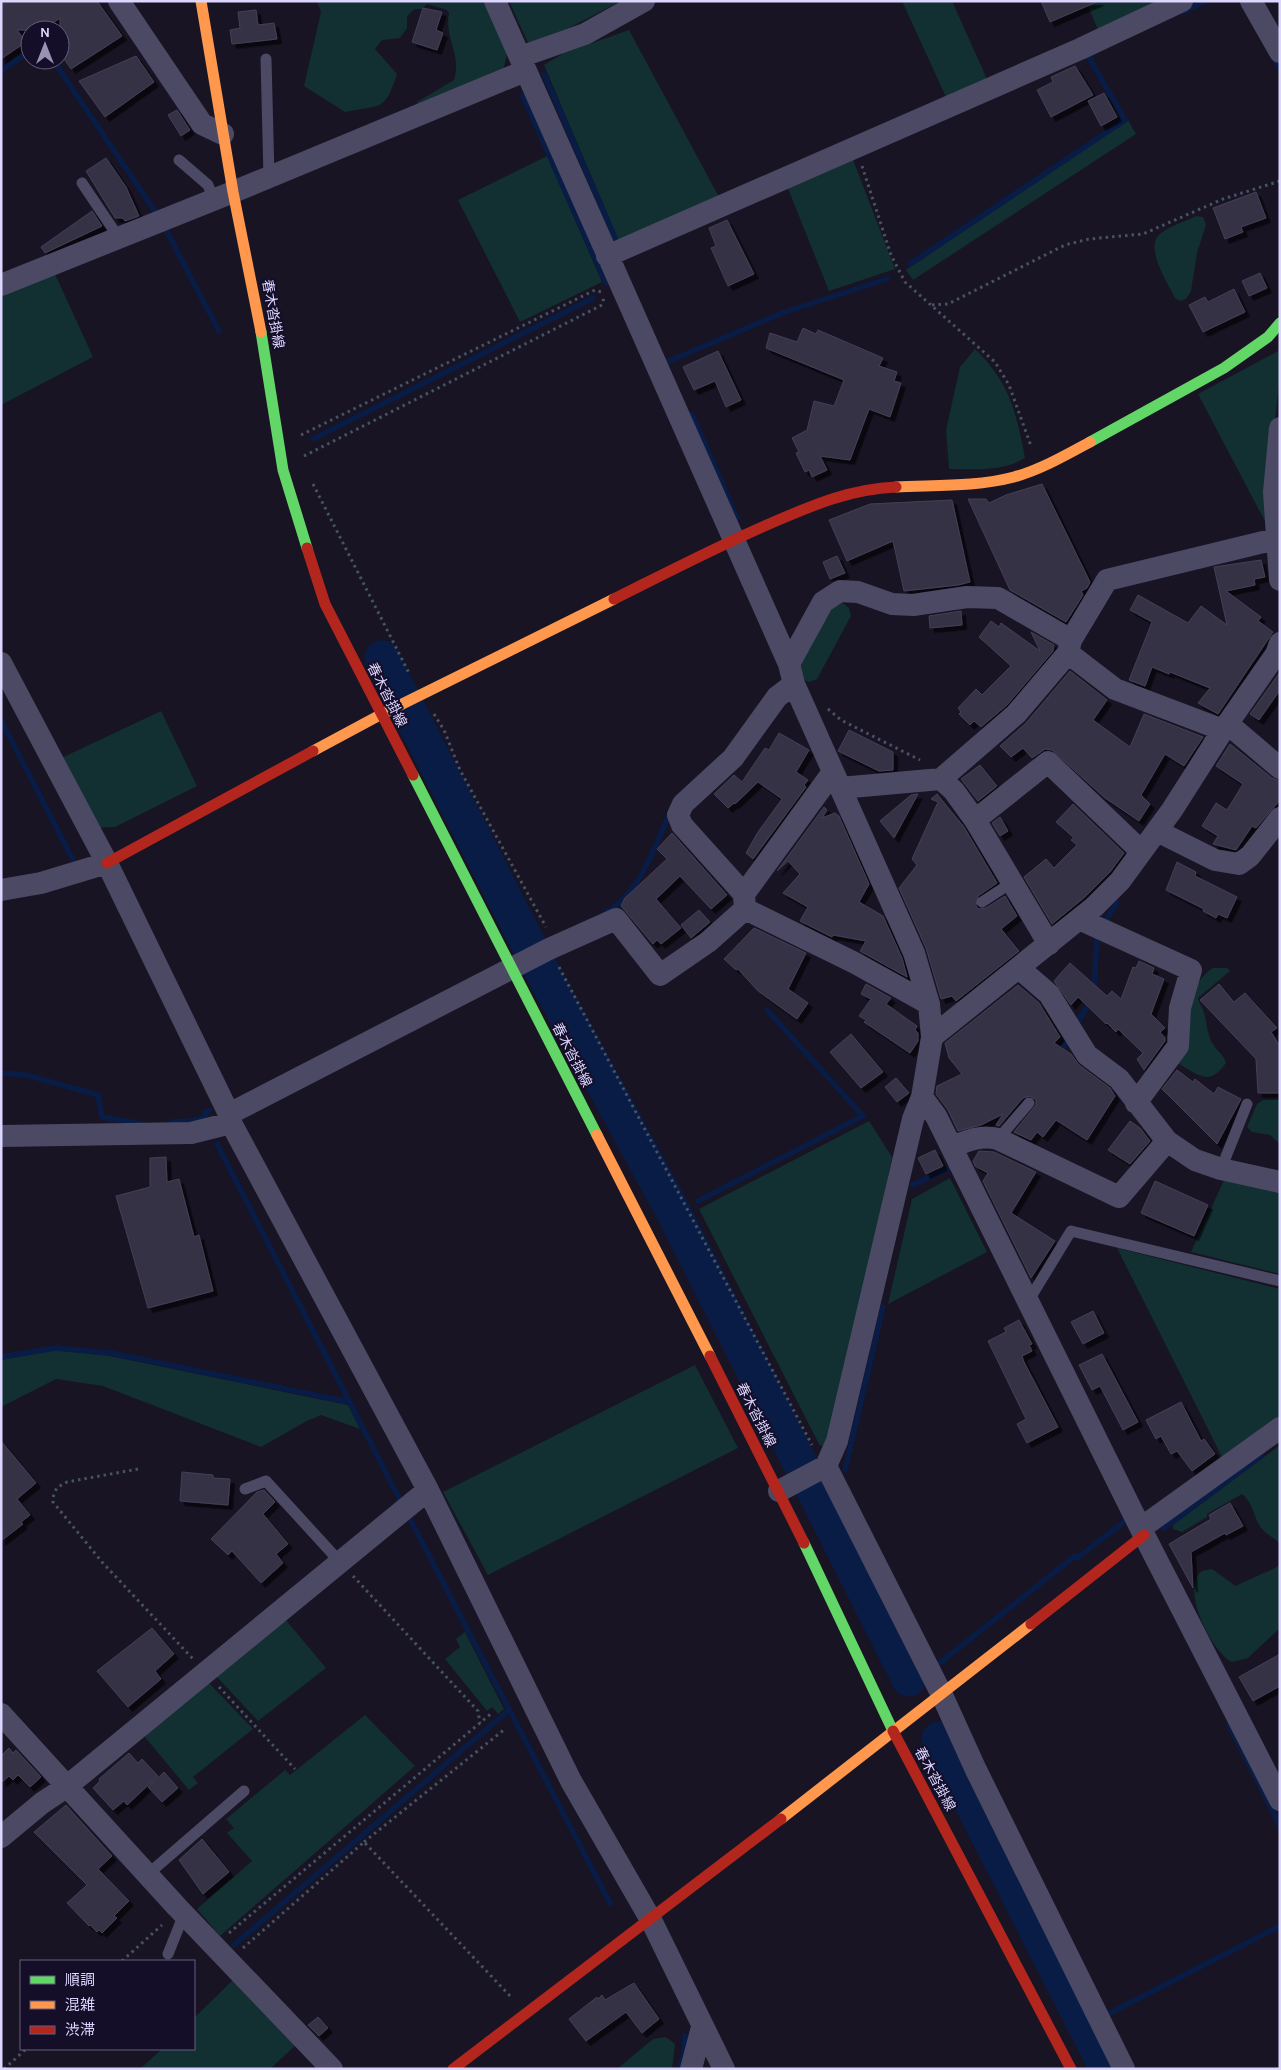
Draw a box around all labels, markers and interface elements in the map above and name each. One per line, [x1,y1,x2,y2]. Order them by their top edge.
north arrow [20,20,70,70]
text: N [40,24,50,41]
street label: 春木沓掛線 [259,278,287,350]
street label: 春木沓掛線 [364,660,410,730]
street label: 春木沓掛線 [549,1020,595,1090]
street label: 春木沓掛線 [733,1380,779,1450]
street label: 春木沓掛線 [911,1744,959,1814]
legend [20,1960,195,2050]
text: 順調 [65,1971,95,1989]
text: 混雑 [65,1996,95,2014]
text: 渋滞 [65,2021,95,2039]

